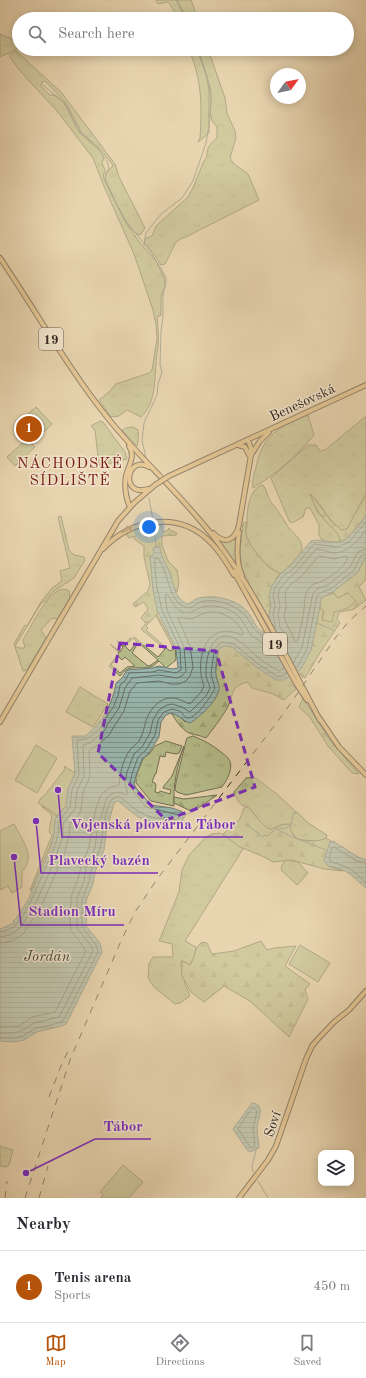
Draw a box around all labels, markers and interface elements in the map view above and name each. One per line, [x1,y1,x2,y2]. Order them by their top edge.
search box [12,12,354,56]
icon: search [26,23,48,45]
text: Search here [58,27,135,42]
north arrow [270,68,306,104]
road number: 19 [39,328,63,350]
street label: Benešovská [268,382,337,424]
pin: 1 [16,414,42,444]
district label: NÁCHODSKÉ SÍDLIŠTĚ [17,454,123,489]
your location [139,517,159,537]
one-way arrow [121,526,133,533]
road number: 19 [263,633,287,655]
callout: Vojenská plovárna Tábor [62,810,243,837]
text: Vojenská plovárna Tábor [70,818,236,833]
callout: Plavecký bazén [41,846,158,873]
text: Plavecký bazén [48,854,150,869]
callout: Stadion Míru [21,898,124,925]
text: Stadion Míru [28,905,116,920]
water label: Jordán [24,950,70,965]
street label: Soví [262,1109,284,1139]
callout: Tábor [95,1112,151,1139]
text: Tábor [103,1120,143,1135]
map controls [318,1150,354,1186]
button: layers [318,1150,354,1186]
text: Nearby [16,1216,71,1233]
text: Tenis arena [54,1271,131,1286]
text: 1 [25,1280,33,1293]
text: 450 m [313,1280,350,1293]
text: Sports [54,1289,91,1302]
tab: Map [45,1332,67,1370]
tab: Directions [156,1332,204,1370]
tab: Saved [293,1332,321,1370]

